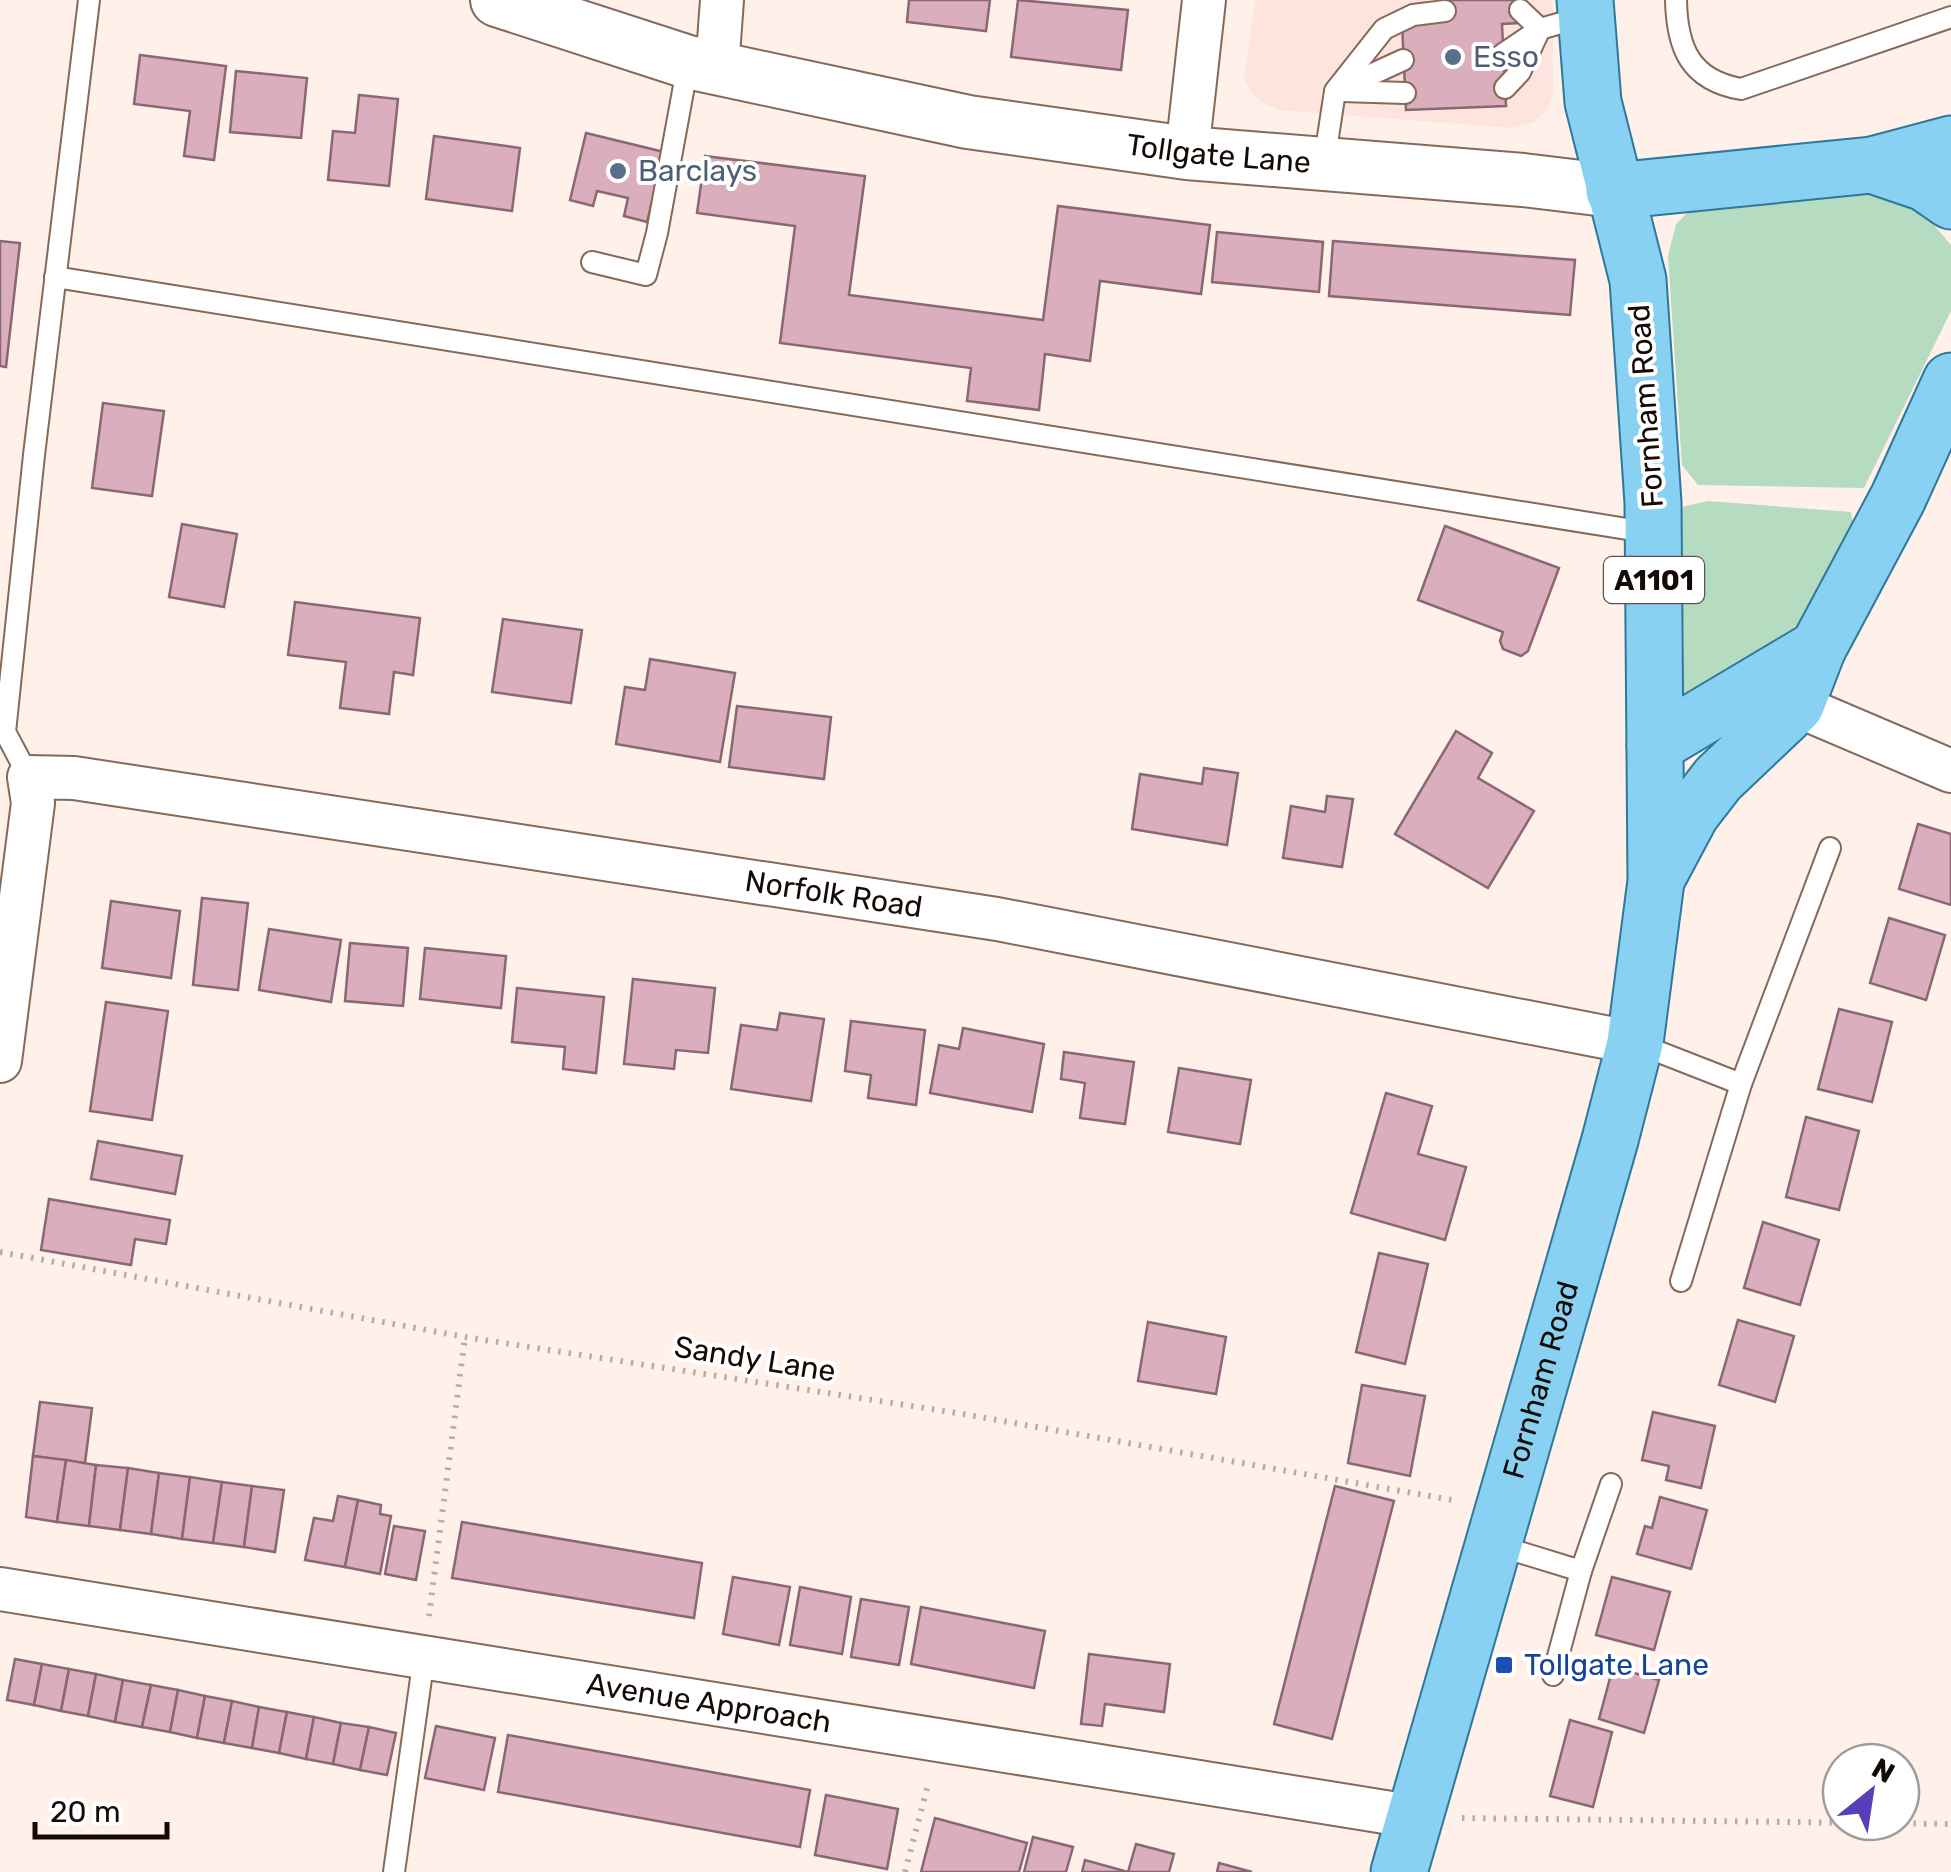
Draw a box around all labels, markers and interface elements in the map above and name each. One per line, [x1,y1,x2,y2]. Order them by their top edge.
place label: Esso [1473,39,1539,75]
marker: Esso [1442,46,1464,68]
street label: Tollgate Lane [1124,127,1312,181]
place label: Barclays [638,153,757,189]
marker: Barclays [607,160,629,182]
street label: Fornham Road [1621,303,1671,509]
road number: A1101 [1604,557,1704,603]
street label: Norfolk Road [743,863,925,925]
street label: Fornham Road [1495,1277,1586,1483]
street label: Sandy Lane [672,1328,838,1390]
place label: Tollgate Lane [1524,1647,1709,1683]
marker: Tollgate Lane [1493,1654,1515,1676]
street label: Avenue Approach [584,1666,834,1741]
north arrow [1821,1742,1921,1842]
text: N [1866,1751,1900,1790]
scale bar [35,1777,168,1839]
text: 20 m [50,1794,121,1830]

